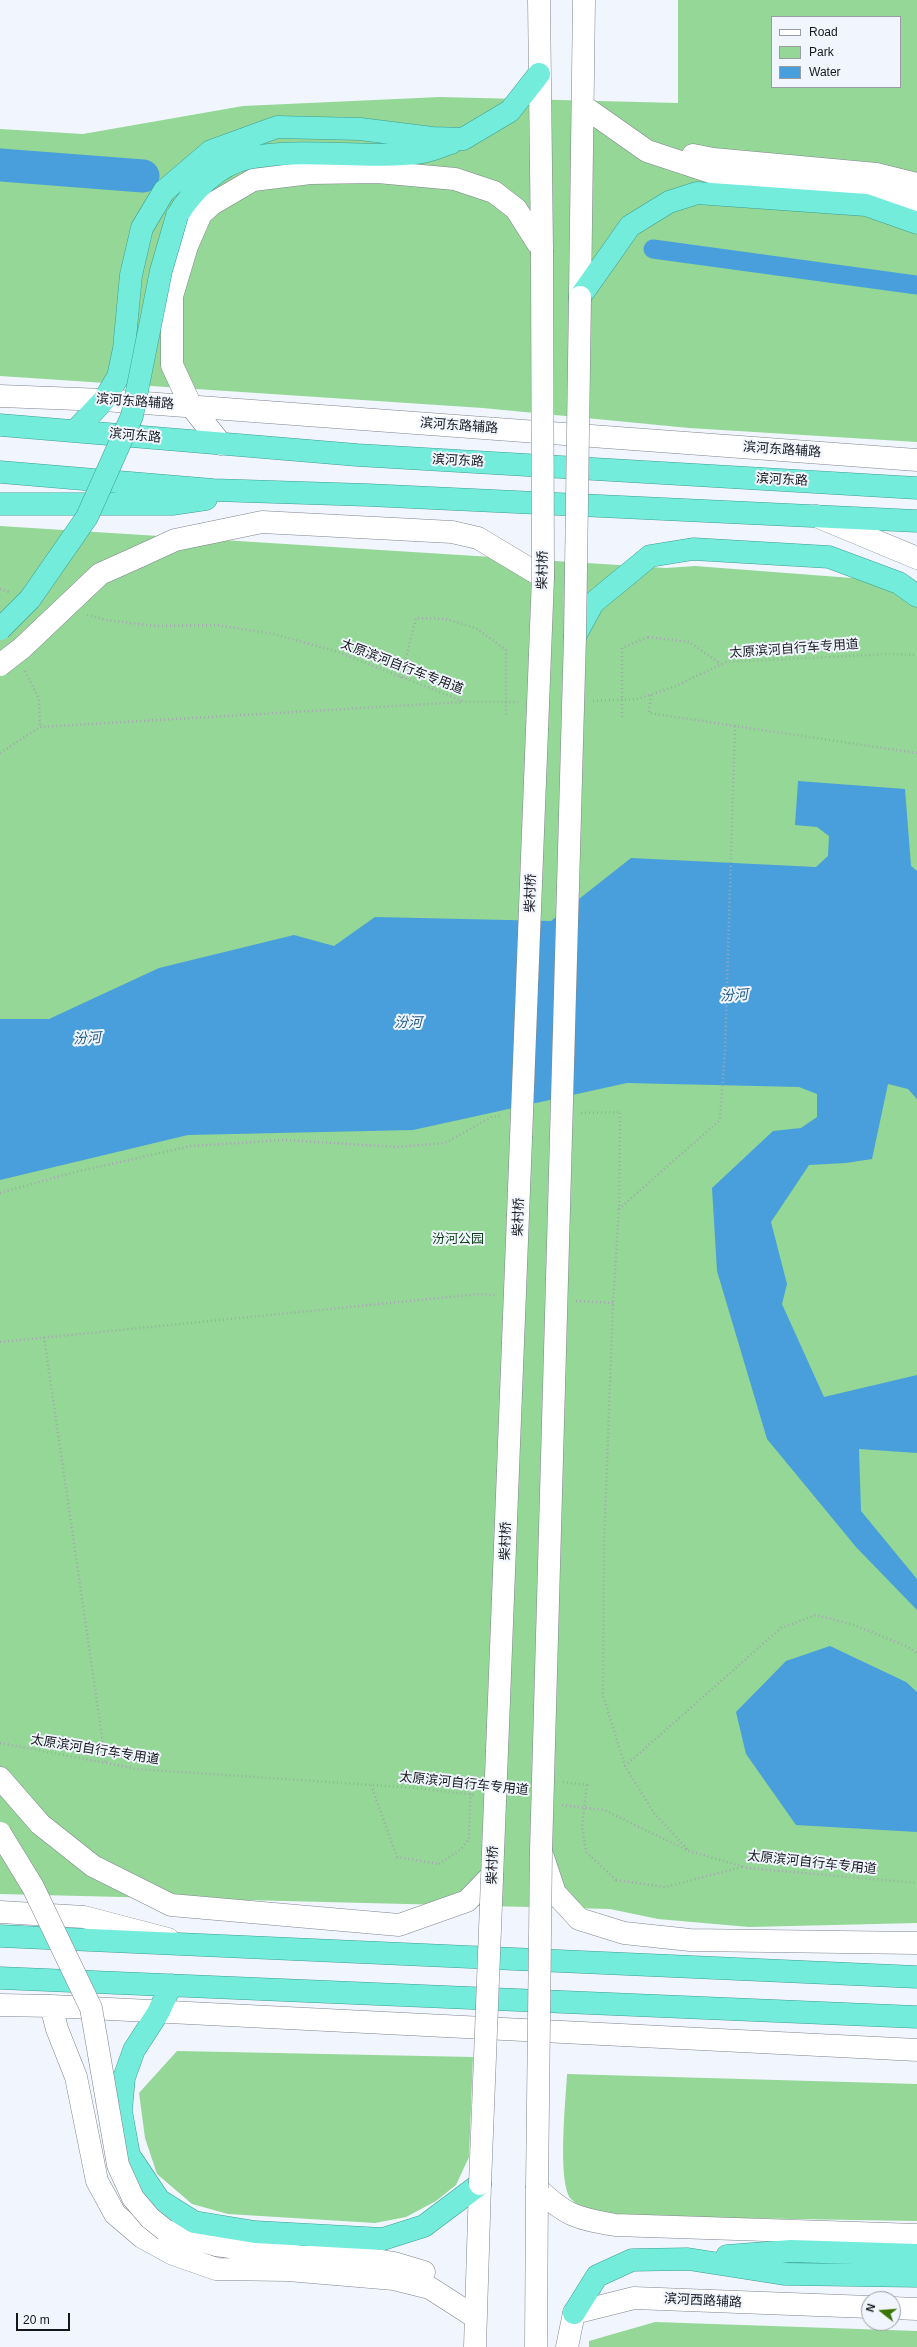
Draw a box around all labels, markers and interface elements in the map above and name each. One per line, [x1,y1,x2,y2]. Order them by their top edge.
legend [771,16,901,88]
text: Road [809,25,838,39]
text: Park [809,45,834,59]
text: Water [809,65,841,79]
street label: 滨河东路辅路 [96,391,174,413]
street label: 滨河东路辅路 [420,415,498,437]
street label: 滨河东路 [108,426,162,446]
street label: 滨河东路辅路 [743,439,821,461]
street label: 滨河东路 [432,452,484,470]
street label: 滨河东路 [756,471,808,489]
street label: 柴村桥 [535,550,551,590]
street label: 太原滨河自行车专用道 [339,636,465,698]
street label: 太原滨河自行车专用道 [729,637,859,661]
street label: 柴村桥 [523,873,539,913]
water label: 汾河 [719,987,749,1005]
water label: 汾河 [394,1015,422,1031]
water label: 汾河 [72,1030,102,1048]
street label: 柴村桥 [511,1197,527,1237]
park label: 汾河公园 [432,1231,484,1247]
street label: 柴村桥 [498,1521,514,1561]
street label: 太原滨河自行车专用道 [30,1732,160,1768]
street label: 太原滨河自行车专用道 [399,1769,529,1799]
street label: 柴村桥 [485,1845,501,1885]
street label: 太原滨河自行车专用道 [747,1848,877,1878]
street label: 滨河西路辅路 [664,2291,742,2311]
north arrow [861,2291,901,2331]
text: N [864,2302,877,2313]
scale bar [18,2305,72,2331]
text: 20 m [23,2313,50,2327]

